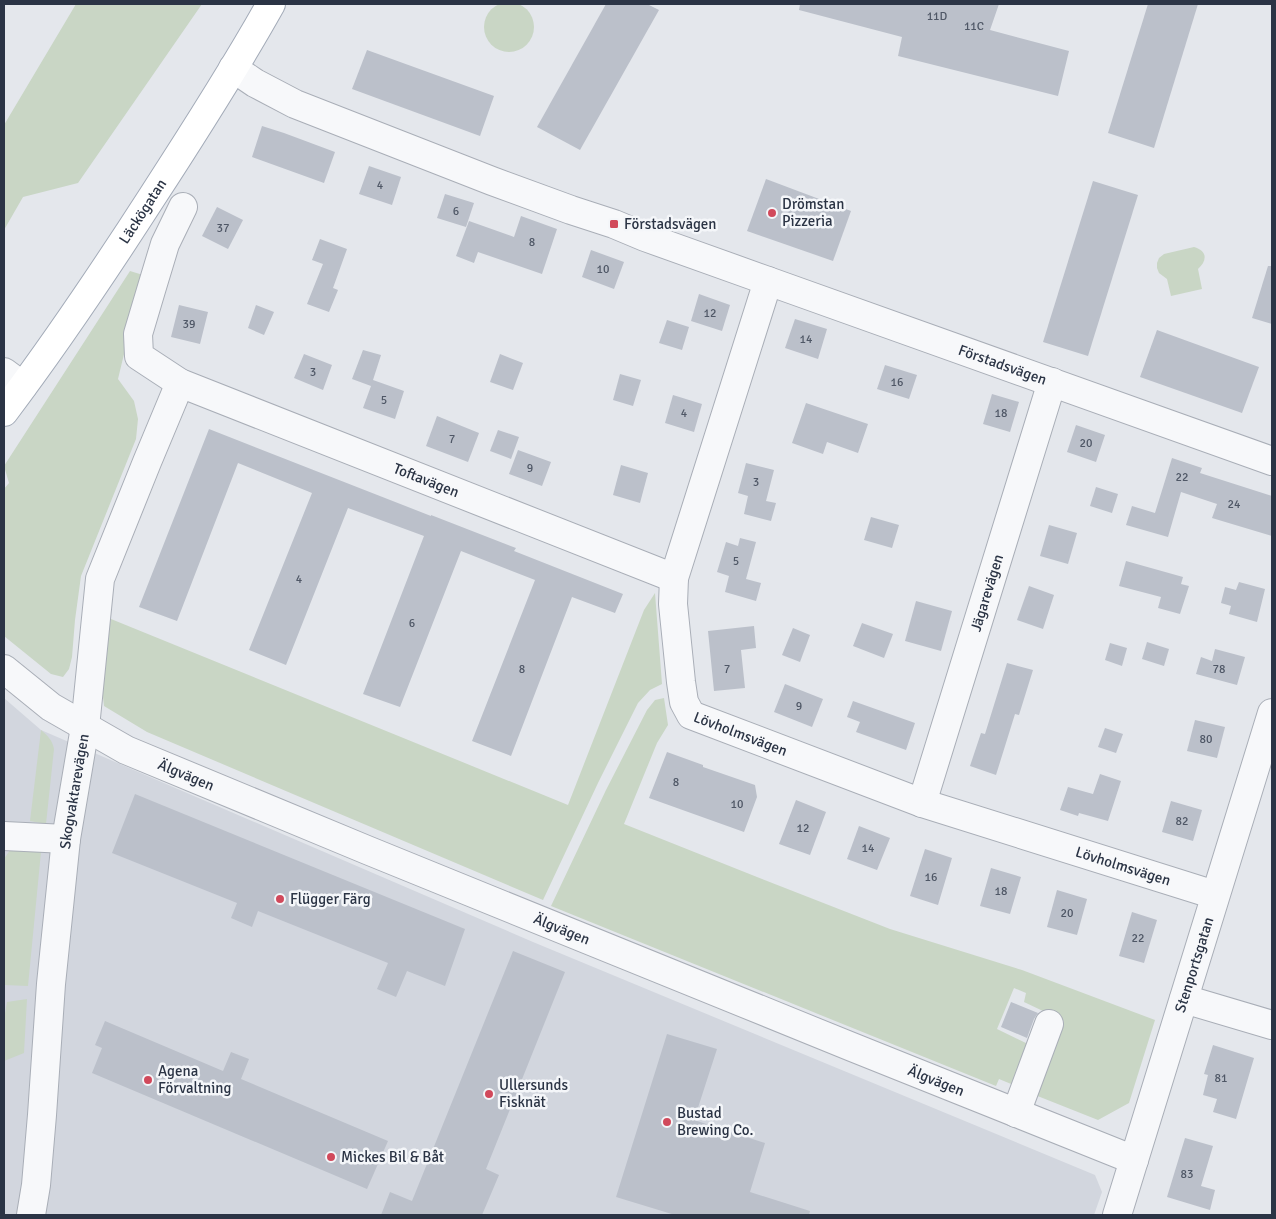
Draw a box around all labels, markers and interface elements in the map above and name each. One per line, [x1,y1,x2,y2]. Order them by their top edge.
house number: 11D [927,9,948,24]
house number: 11C [964,19,984,34]
street label: Läckögatan [115,176,170,247]
house number: 4 [377,178,384,193]
place label: Drömstan Pizzeria [782,195,844,230]
house number: 6 [453,204,459,219]
marker: Drömstan Pizzeria [766,207,778,219]
place label: Förstadsvägen [624,215,717,233]
marker: Förstadsvägen [608,218,620,230]
house number: 37 [217,221,229,236]
house number: 8 [529,235,535,250]
house number: 10 [597,262,609,277]
house number: 12 [704,306,716,321]
house number: 39 [183,317,195,332]
house number: 14 [800,332,813,347]
street label: Förstadsvägen [956,341,1049,389]
house number: 3 [310,365,316,380]
house number: 16 [891,375,903,390]
house number: 5 [381,393,387,408]
house number: 4 [681,406,688,421]
house number: 18 [995,406,1007,421]
house number: 7 [449,432,455,447]
house number: 20 [1080,436,1092,451]
street label: Toftavägen [391,459,462,501]
house number: 9 [527,461,533,476]
house number: 22 [1176,470,1188,485]
house number: 3 [753,475,759,490]
house number: 24 [1228,497,1241,512]
street label: Jägarevägen [967,552,1007,634]
house number: 5 [733,554,739,569]
house number: 4 [296,572,303,587]
house number: 6 [409,616,415,631]
house number: 8 [519,662,525,677]
house number: 7 [724,662,730,677]
house number: 78 [1213,662,1225,677]
house number: 9 [796,699,802,714]
street label: Lövholmsvägen [691,708,790,760]
street label: Skogvaktarevägen [56,732,93,850]
house number: 80 [1200,732,1212,747]
street label: Älgvägen [155,755,217,795]
house number: 8 [673,775,679,790]
house number: 10 [731,797,743,812]
house number: 82 [1176,814,1188,829]
house number: 12 [797,821,809,836]
house number: 14 [862,841,875,856]
street label: Lövholmsvägen [1073,843,1173,890]
house number: 16 [925,870,937,885]
house number: 18 [995,884,1007,899]
place label: Flügger Färg [290,890,371,908]
marker: Flügger Färg [274,893,286,905]
house number: 20 [1061,906,1073,921]
street label: Älgvägen [531,910,593,949]
street label: Stenportsgatan [1171,915,1218,1015]
house number: 22 [1132,931,1144,946]
street label: Älgvägen [905,1061,967,1100]
place label: Agena Förvaltning [158,1062,231,1097]
house number: 81 [1215,1071,1227,1086]
marker: Agena Förvaltning [142,1074,154,1086]
place label: Ullersunds Fisknät [499,1076,568,1111]
marker: Ullersunds Fisknät [483,1088,495,1100]
place label: Bustad Brewing Co. [677,1104,754,1139]
marker: Bustad Brewing Co. [661,1116,673,1128]
place label: Mickes Bil & Båt [341,1148,444,1166]
marker: Mickes Bil & Båt [325,1151,337,1163]
house number: 83 [1181,1167,1193,1182]

